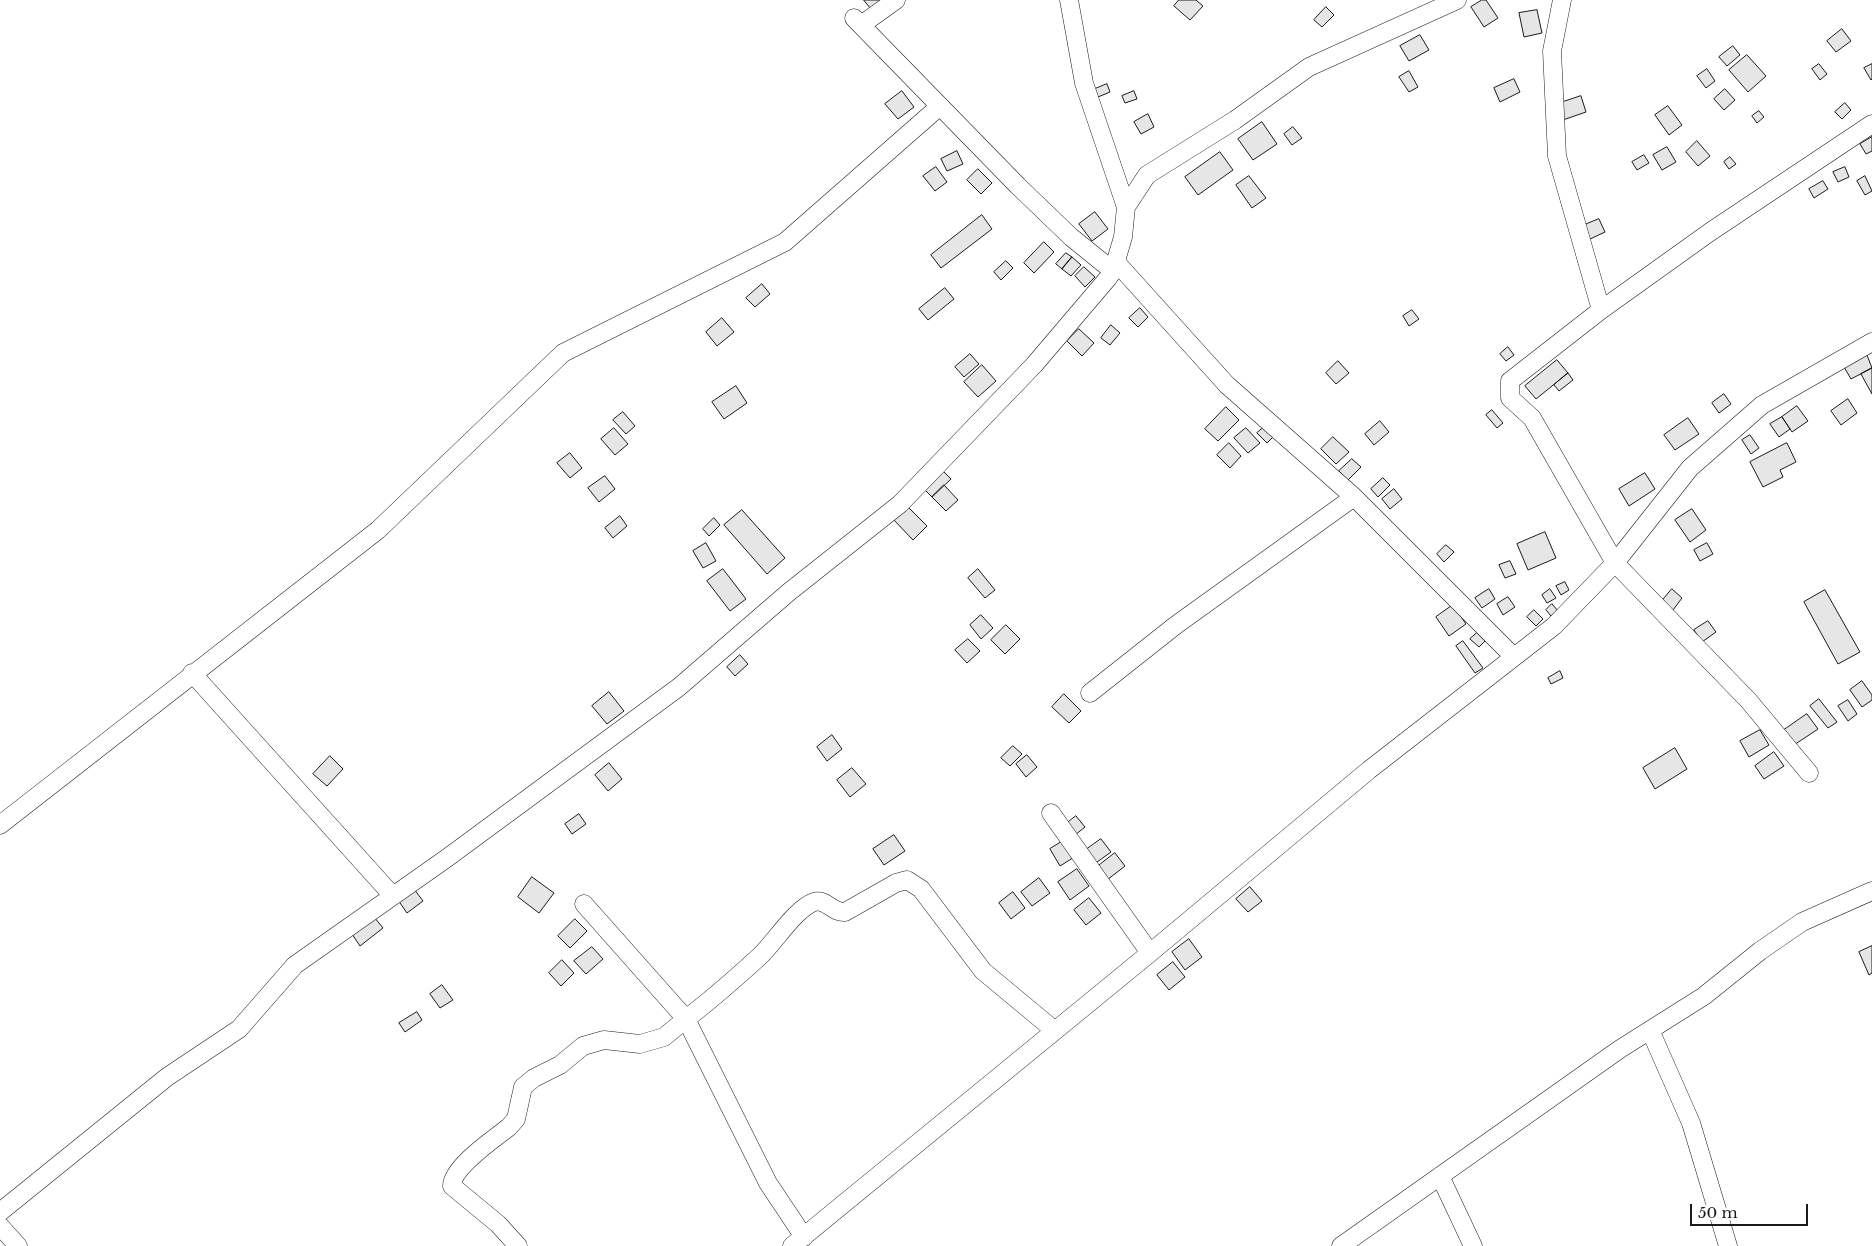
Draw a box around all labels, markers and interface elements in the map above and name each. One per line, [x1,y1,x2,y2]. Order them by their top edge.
scale bar [1692,1194,1810,1226]
text: 50 m [1698,1203,1738,1222]

